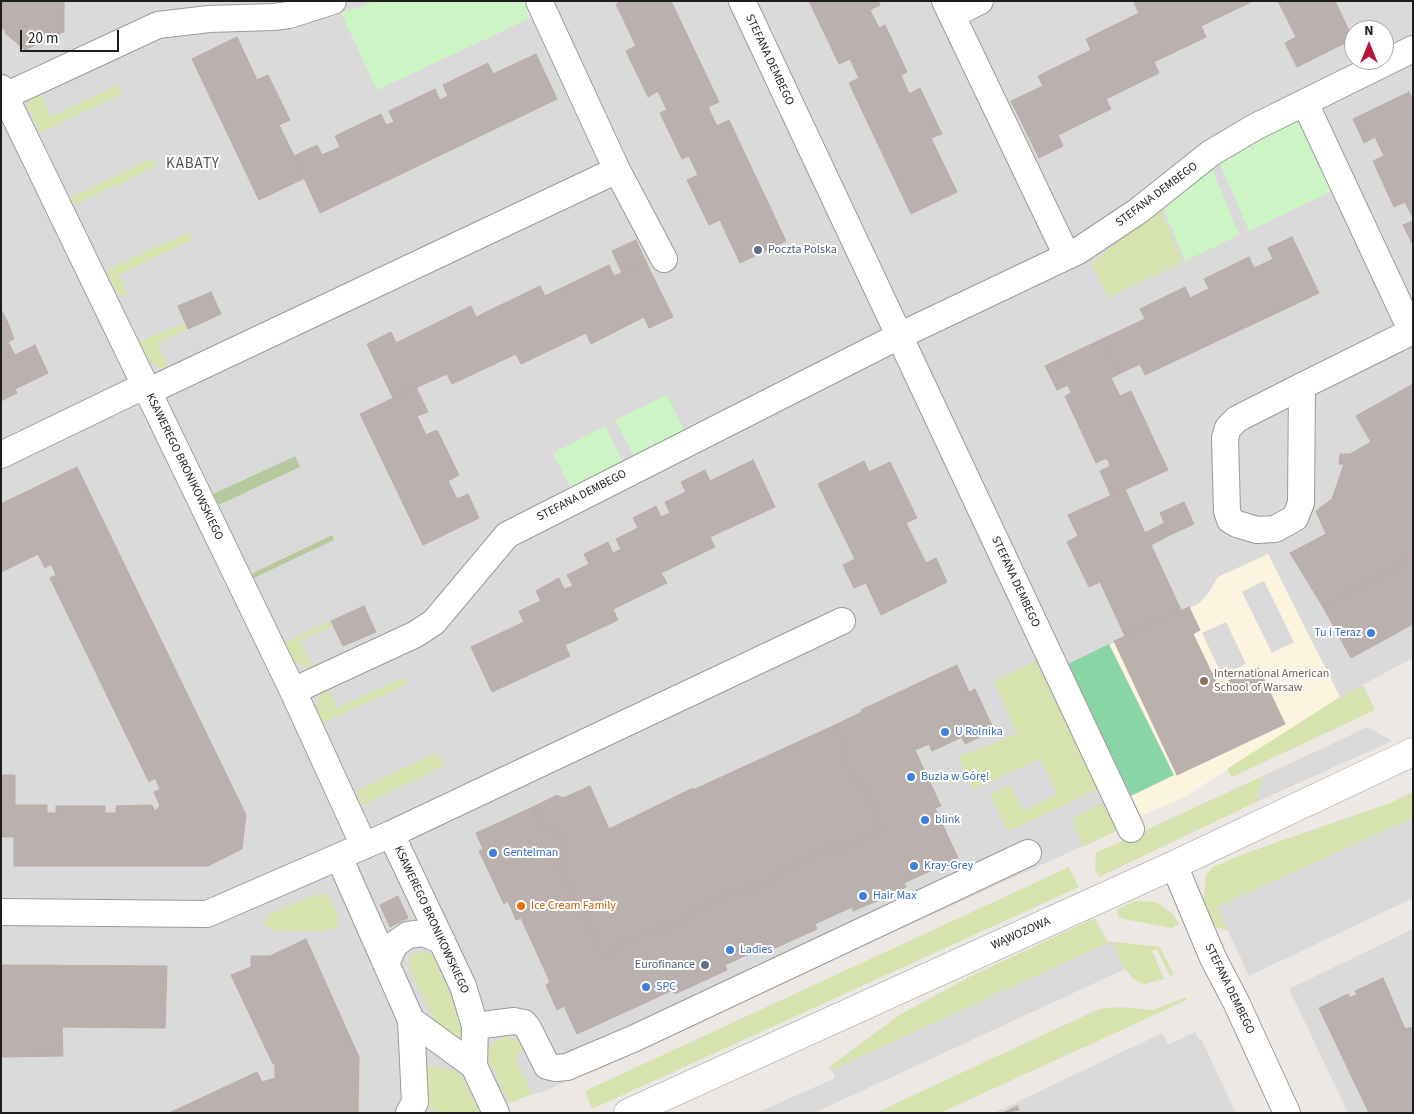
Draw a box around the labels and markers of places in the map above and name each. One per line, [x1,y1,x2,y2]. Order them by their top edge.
place label: Poczta Polska [768,243,837,257]
marker: Poczta Polska [752,244,764,256]
place label: Tu i Teraz [1314,626,1361,640]
marker: Tu i Teraz [1365,627,1377,639]
place label: International American School of Warsaw [1214,667,1329,695]
marker: International American School of Warsaw [1198,675,1210,687]
place label: U Rolnika [955,725,1003,739]
marker: U Rolnika [939,726,951,738]
place label: Buzia w Górę! [921,770,989,784]
marker: Buzia w Górę! [905,771,917,783]
place label: blink [935,813,960,827]
marker: blink [919,814,931,826]
place label: Gentelman [503,846,558,860]
marker: Gentelman [487,847,499,859]
place label: Kray-Grey [924,859,973,873]
marker: Kray-Grey [908,860,920,872]
place label: Hair Max [873,889,917,903]
marker: Hair Max [857,890,869,902]
place label: Ice Cream Family [531,899,616,913]
marker: Ice Cream Family [515,900,527,912]
place label: Ladies [740,943,772,957]
marker: Ladies [724,944,736,956]
place label: Eurofinance [635,958,695,972]
marker: Eurofinance [699,959,711,971]
place label: SPC [656,980,676,994]
marker: SPC [640,981,652,993]

